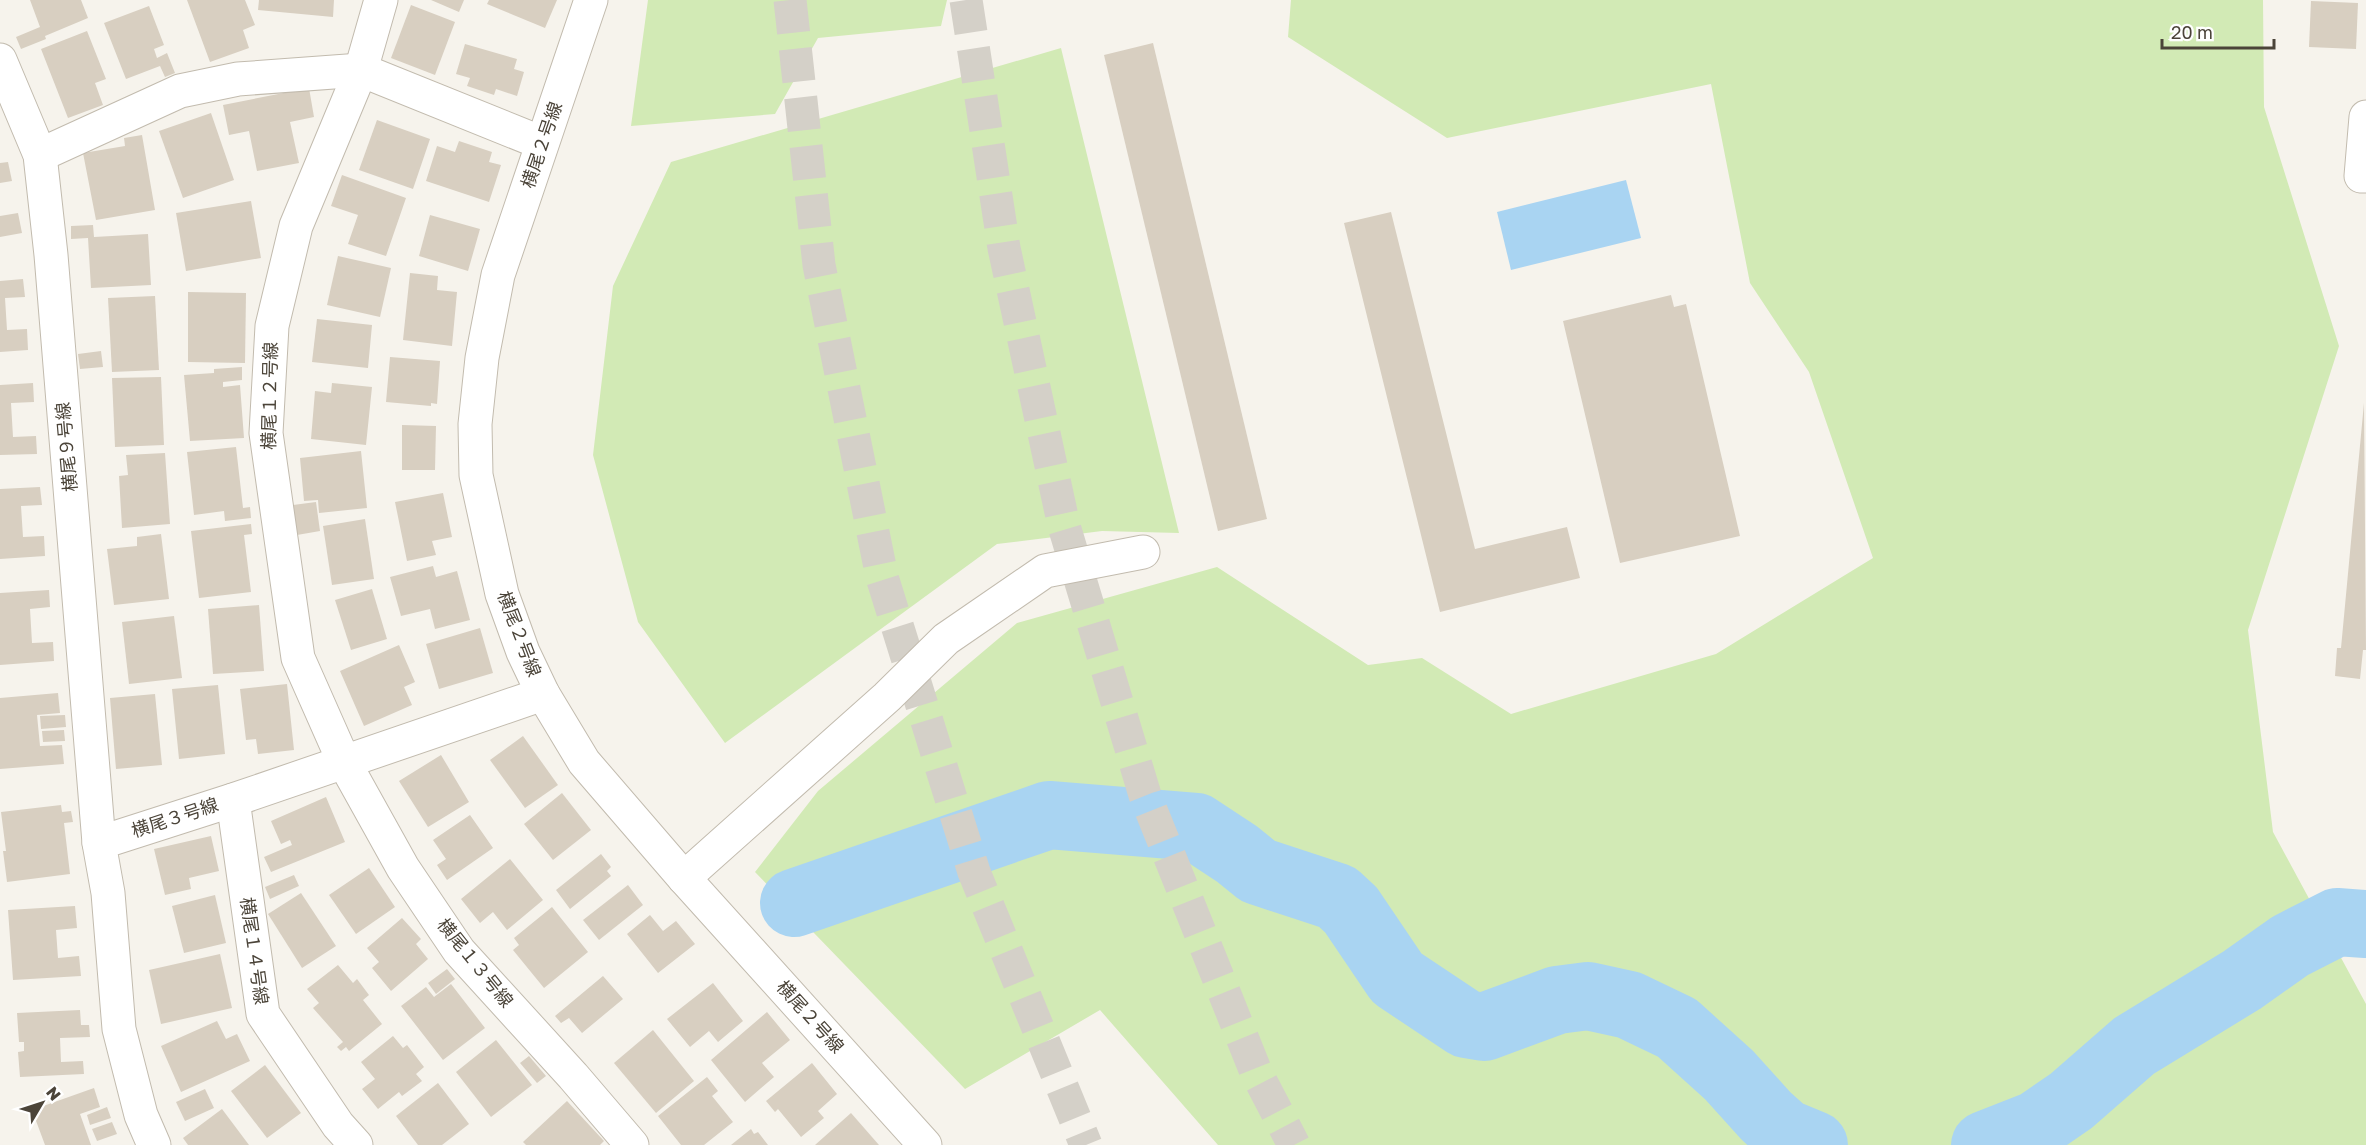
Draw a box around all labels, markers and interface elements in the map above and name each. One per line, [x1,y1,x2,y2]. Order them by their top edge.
scale bar [2162,12,2274,50]
text: 20 m [2171,21,2213,43]
street label: 横尾２号線 [516,99,566,191]
street label: 横尾１２号線 [257,342,281,450]
street label: 横尾９号線 [51,401,81,493]
street label: 横尾２号線 [494,588,546,680]
street label: 横尾３号線 [128,793,221,841]
street label: 横尾１４号線 [237,896,273,1006]
street label: 横尾１３号線 [433,913,518,1011]
street label: 横尾２号線 [772,976,849,1057]
north arrow [12,1073,72,1133]
text: N [42,1083,65,1105]

